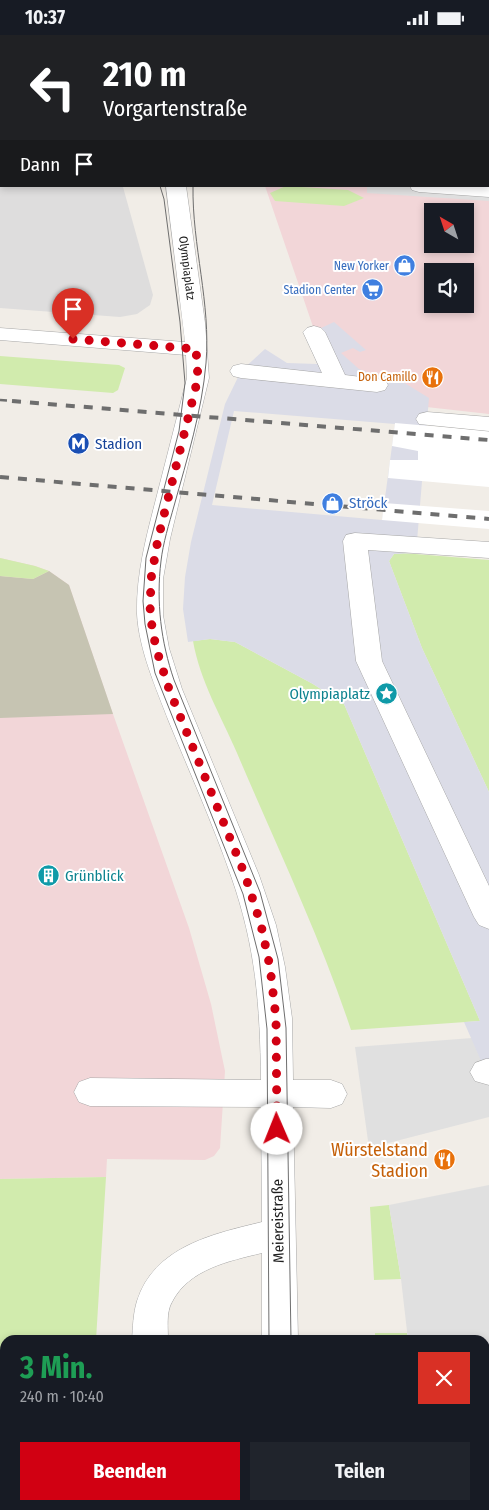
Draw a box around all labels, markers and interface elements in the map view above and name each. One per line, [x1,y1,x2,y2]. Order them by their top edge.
text: 10:37 [25,6,65,29]
text: 210 m [103,53,187,95]
icon: left [20,55,85,120]
text: Vorgartenstraße [103,95,247,122]
icon: arrive [70,150,98,178]
text: Dann [20,153,60,176]
north arrow [424,203,474,253]
map controls [424,203,474,313]
street label: Olympiaplatz [176,235,198,301]
shop icon: New Yorker [393,254,417,278]
place label: New Yorker [334,259,390,273]
button: sound [424,263,474,313]
supermarket icon: Stadion Center [360,278,384,302]
place label: Stadion Center [283,283,357,297]
pin [52,288,94,339]
icon: arrive [59,295,87,323]
restaurant icon: Don Camillo [421,365,445,389]
place label: Don Camillo [358,370,417,384]
metro station icon: Stadion [67,432,91,456]
place label: Stadion [95,435,142,453]
shop icon: Ströck [321,491,345,515]
place label: Ströck [349,494,387,512]
place icon: Olympiaplatz [374,682,398,706]
place label: Olympiaplatz [289,685,370,703]
building icon: Grünblick [37,864,61,888]
place label: Grünblick [65,867,124,885]
position arrow [250,1102,302,1154]
place label: Würstelstand Stadion [331,1139,428,1182]
restaurant icon: Würstelstand Stadion [432,1148,456,1172]
street label: Meiereistraße [268,1179,288,1263]
text: 3 Min. [20,1350,92,1386]
button: close [418,1352,470,1404]
text: 240 m · 10:40 [20,1387,104,1406]
button: Beenden [20,1442,240,1500]
button: Teilen [250,1442,470,1500]

